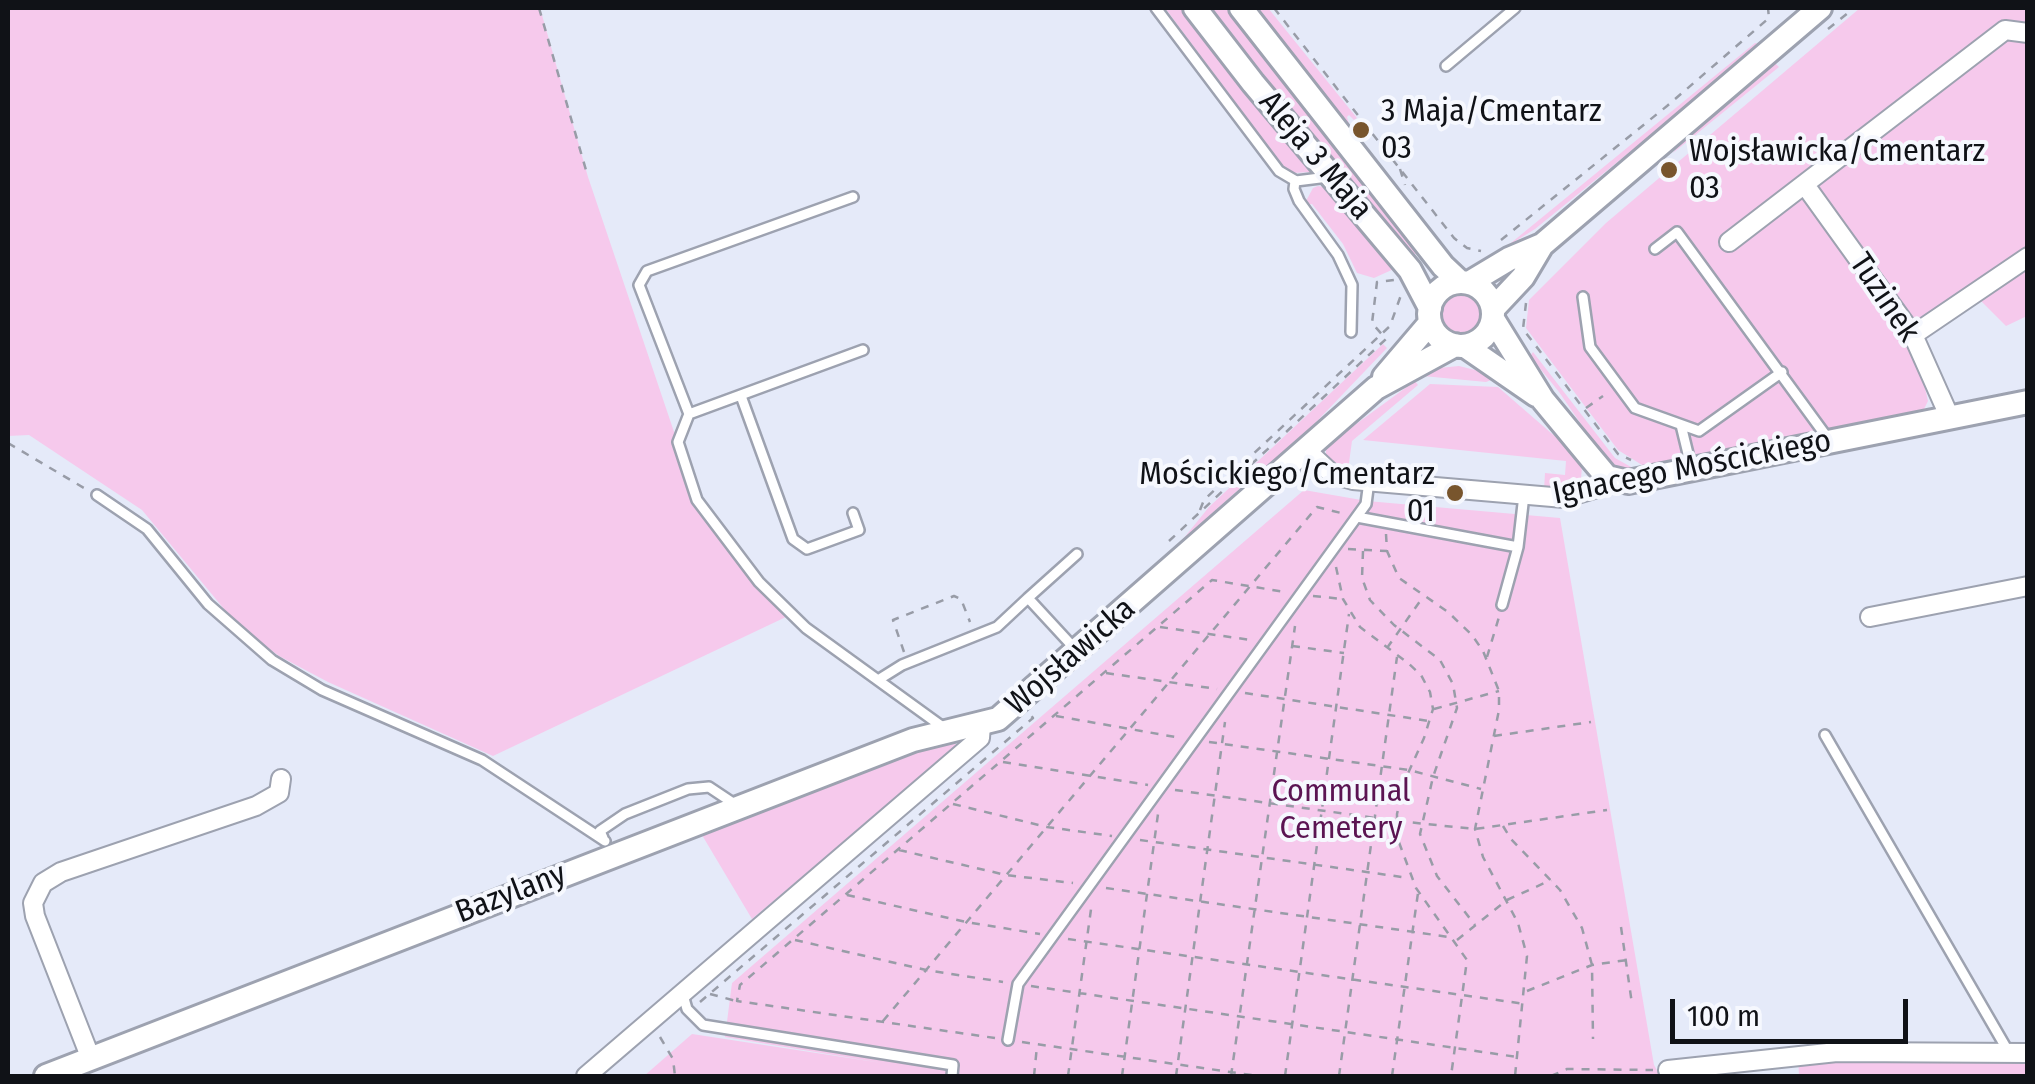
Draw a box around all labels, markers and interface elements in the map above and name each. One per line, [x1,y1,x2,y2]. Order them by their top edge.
street label: Aleja 3 Maja [1250,84,1380,228]
place label: 3 Maja/Cmentarz 03 [1381,93,1602,168]
marker: 3 Maja/Cmentarz 03 [1350,119,1372,141]
place label: Wojsławicka/Cmentarz 03 [1689,133,1985,208]
marker: Wojsławicka/Cmentarz 03 [1658,159,1680,181]
street label: Tuzinek [1841,246,1927,350]
street label: Ignacego Mościckiego [1550,422,1834,514]
place label: Mościckiego/Cmentarz 01 [1139,456,1435,531]
marker: Mościckiego/Cmentarz 01 [1444,482,1466,504]
street label: Wojsławicka [998,590,1144,724]
park label: Communal Cemetery [1271,773,1411,848]
street label: Bazylany [450,855,572,933]
scale bar [1675,979,1912,1041]
text: 100 m [1687,998,1760,1034]

